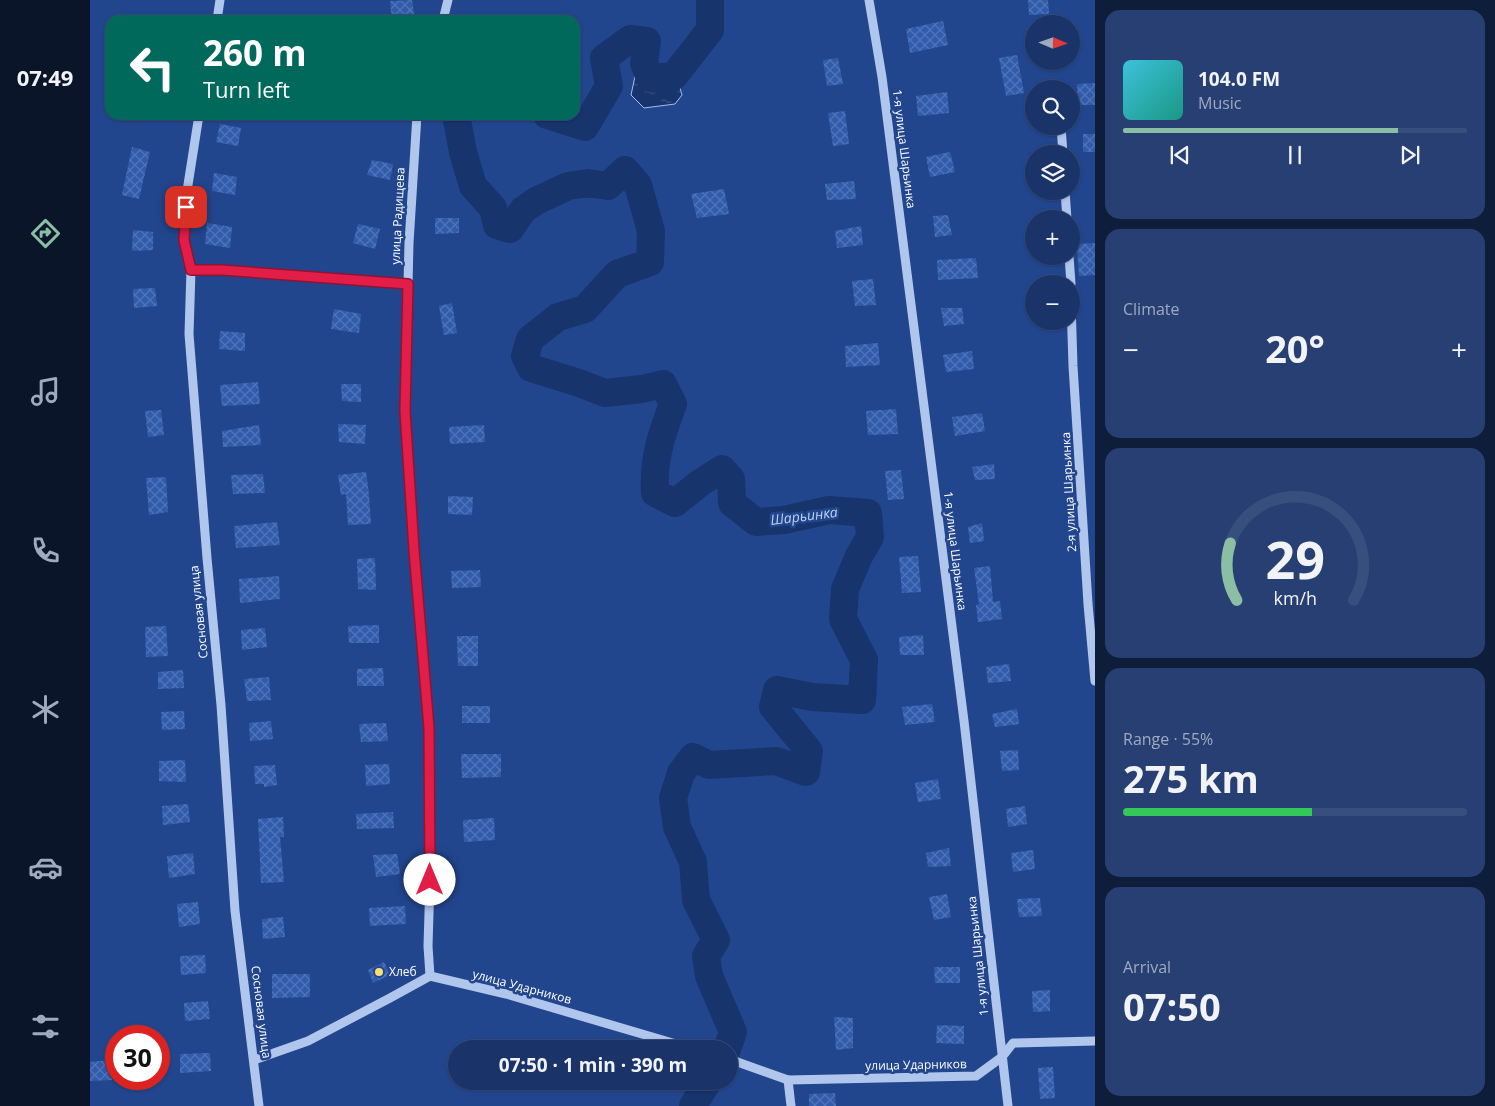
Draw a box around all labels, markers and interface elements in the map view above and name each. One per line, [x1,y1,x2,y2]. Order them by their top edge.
north arrow [1025,15,1080,70]
map controls [1025,15,1080,330]
text: 260 m [203,29,307,76]
icon: left [120,35,185,100]
text: 07:49 [17,62,73,92]
text: 104.0 FM [1198,66,1280,92]
text: Turn left [203,74,290,104]
button: search [1025,80,1080,135]
street label: 1-я улица Шарьинка [889,88,920,209]
text: Music [1198,92,1242,114]
icon: previous [1166,141,1194,169]
icon: pause [1281,141,1309,169]
icon: next [1396,141,1424,169]
button: layers [1025,145,1080,200]
street label: улица Радищева [386,167,409,265]
pin [165,186,207,228]
icon: arrive [172,193,200,221]
button: + [1025,210,1080,265]
icon: directions [28,216,63,251]
button: − [1025,275,1080,330]
text: Climate [1123,298,1180,320]
text: 20° [1265,322,1325,374]
text: − [1123,330,1139,368]
text: + [1451,330,1467,368]
icon: music [28,374,63,409]
street label: 2-я улица Шарьинка [1057,432,1080,552]
street label: 1-я улица Шарьинка [940,490,971,611]
water label: Шарьинка [769,502,839,529]
text: 29 [1265,523,1325,594]
icon: phone [28,533,63,568]
street label: Сосновая улица [185,565,212,659]
text: km/h [1273,586,1317,610]
icon: climate [28,692,63,727]
text: Range · 55% [1123,728,1213,750]
text: 275 km [1123,752,1259,804]
icon: car [28,850,63,885]
position arrow [403,853,455,905]
street label: 1-я улица Шарьинка [963,896,992,1017]
text: Arrival [1123,956,1171,978]
place label: Хлеб [389,963,417,980]
street label: Сосновая улица [247,965,276,1059]
street label: улица Ударников [471,965,574,1008]
marker: Хлеб [373,966,385,978]
text: 07:50 [1123,980,1221,1032]
icon: filters [28,1009,63,1044]
speed limit sign: 30 [105,1025,170,1090]
text: 07:50 · 1 min · 390 m [499,1052,687,1078]
street label: улица Ударников [865,1055,967,1074]

